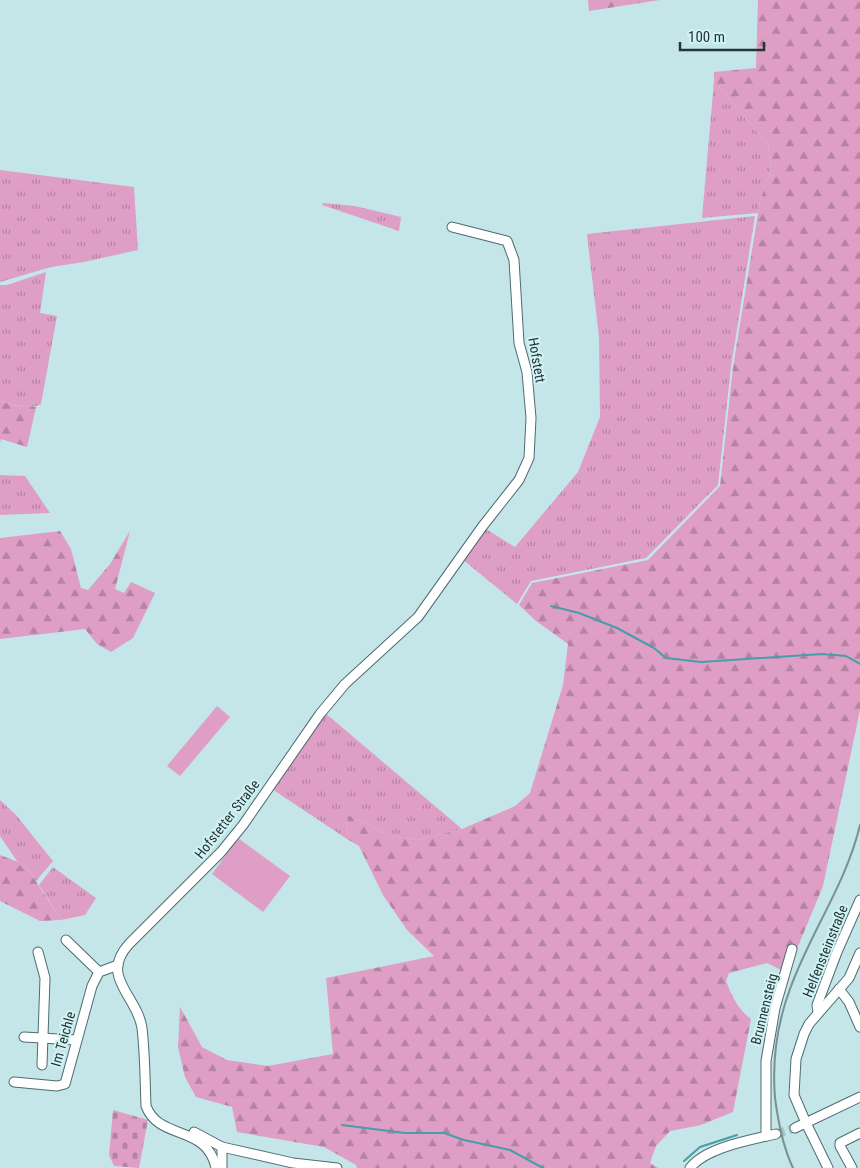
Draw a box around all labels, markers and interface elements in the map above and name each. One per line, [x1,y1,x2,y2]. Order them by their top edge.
scale bar [680,20,764,52]
text: 100 m [688,28,725,46]
street label: Hofstett [525,336,549,384]
street label: Hofstetter Straße [191,776,263,862]
street label: Helfensteinstraße [799,902,851,1000]
street label: Brunnensteig [747,972,781,1046]
street label: Im Teichle [48,1009,79,1068]

